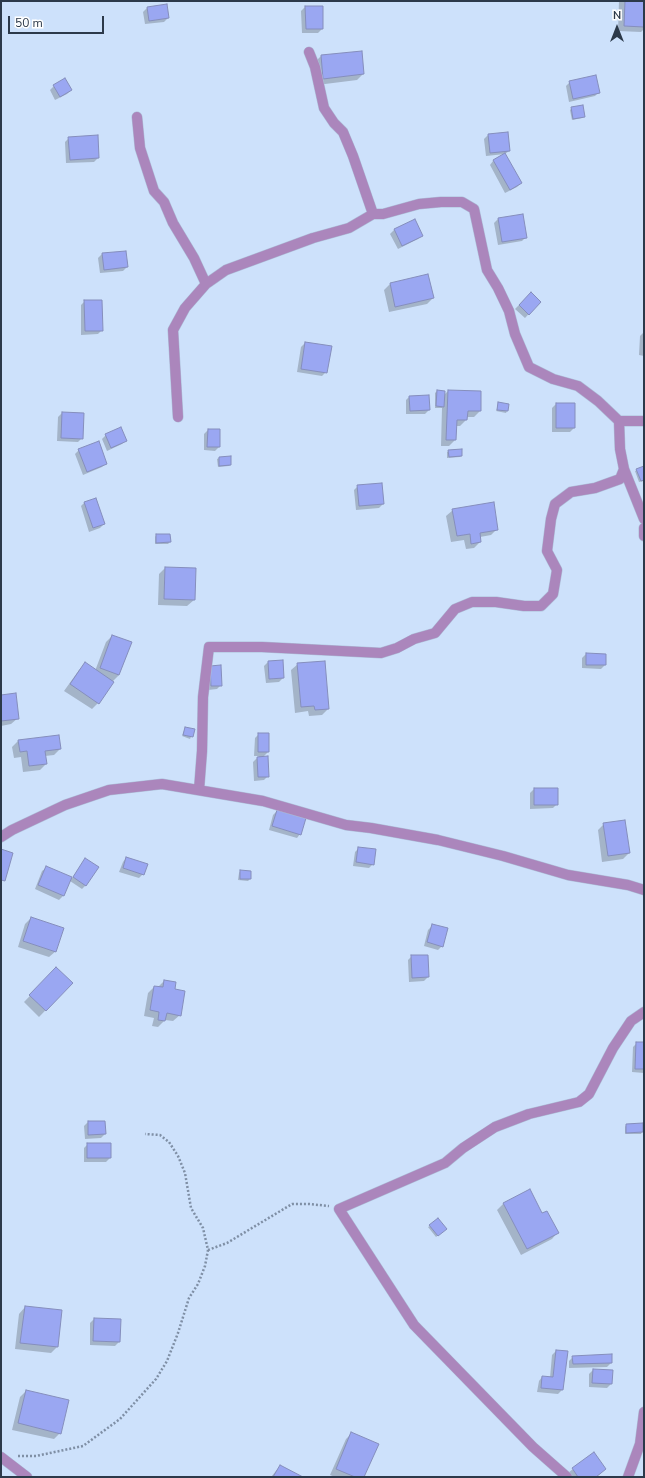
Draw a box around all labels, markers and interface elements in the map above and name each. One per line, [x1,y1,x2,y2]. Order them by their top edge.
scale bar [10,8,106,34]
north arrow [597,8,637,48]
text: N [613,8,621,23]
text: 50 m [15,15,43,31]

